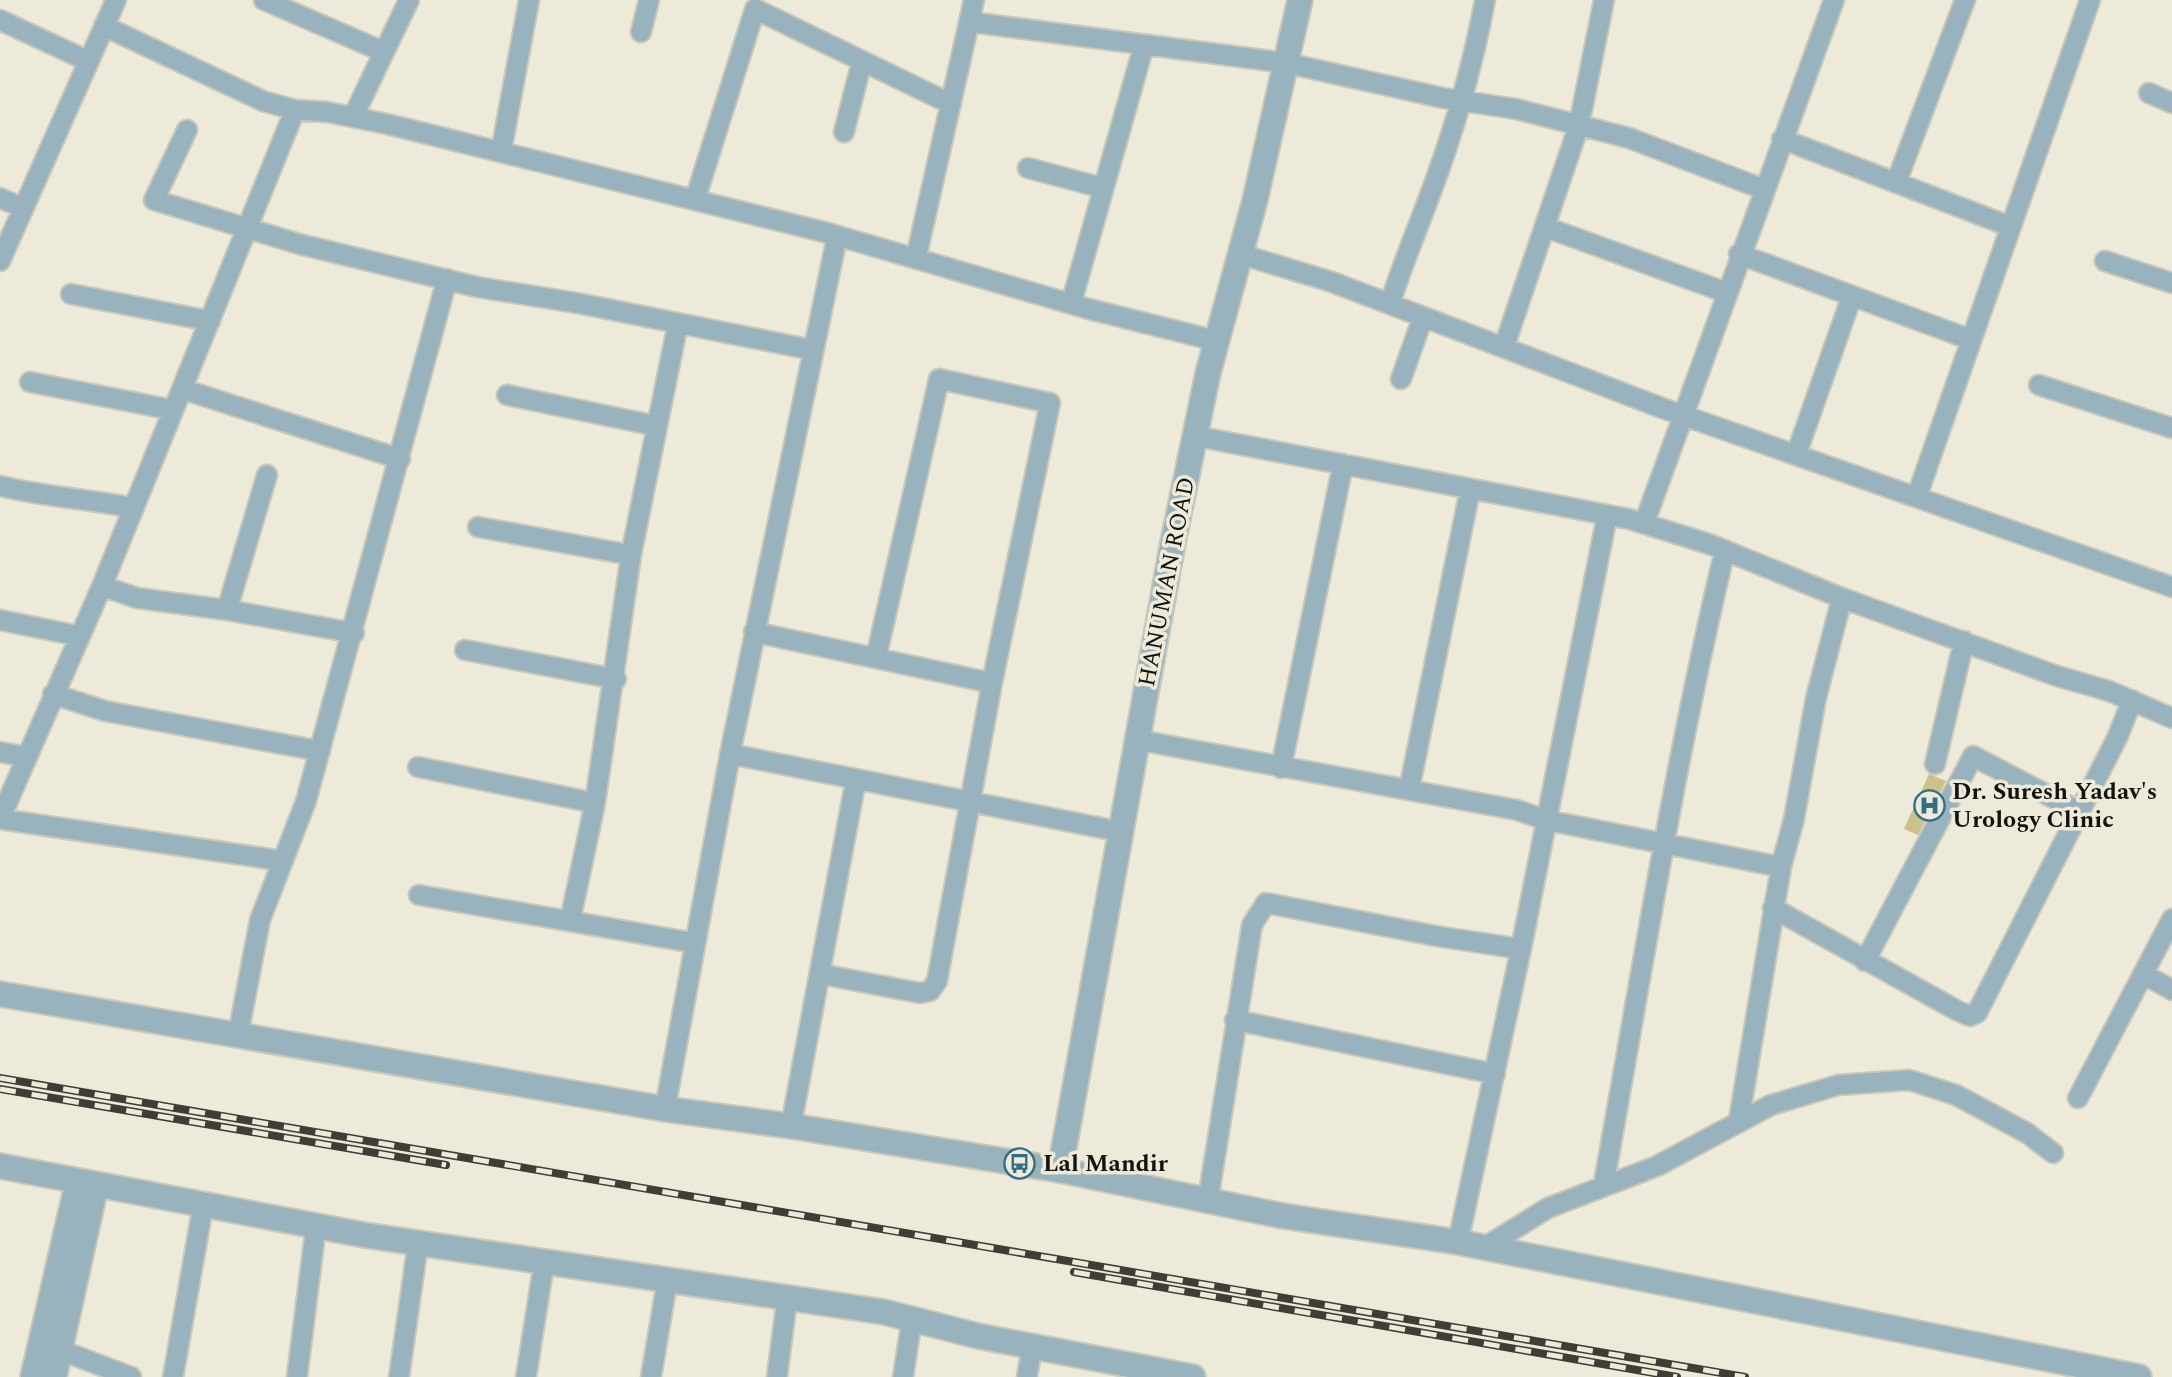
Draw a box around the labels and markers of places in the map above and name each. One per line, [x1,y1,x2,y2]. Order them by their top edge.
place label: Dr. Suresh Yadav's Urology Clinic [1952,774,2157,838]
hospital icon: Dr. Suresh Yadav's Urology Clinic [1912,789,1946,823]
place label: Lal Mandir [1043,1146,1169,1182]
bus stop icon: Lal Mandir [1003,1147,1037,1181]

